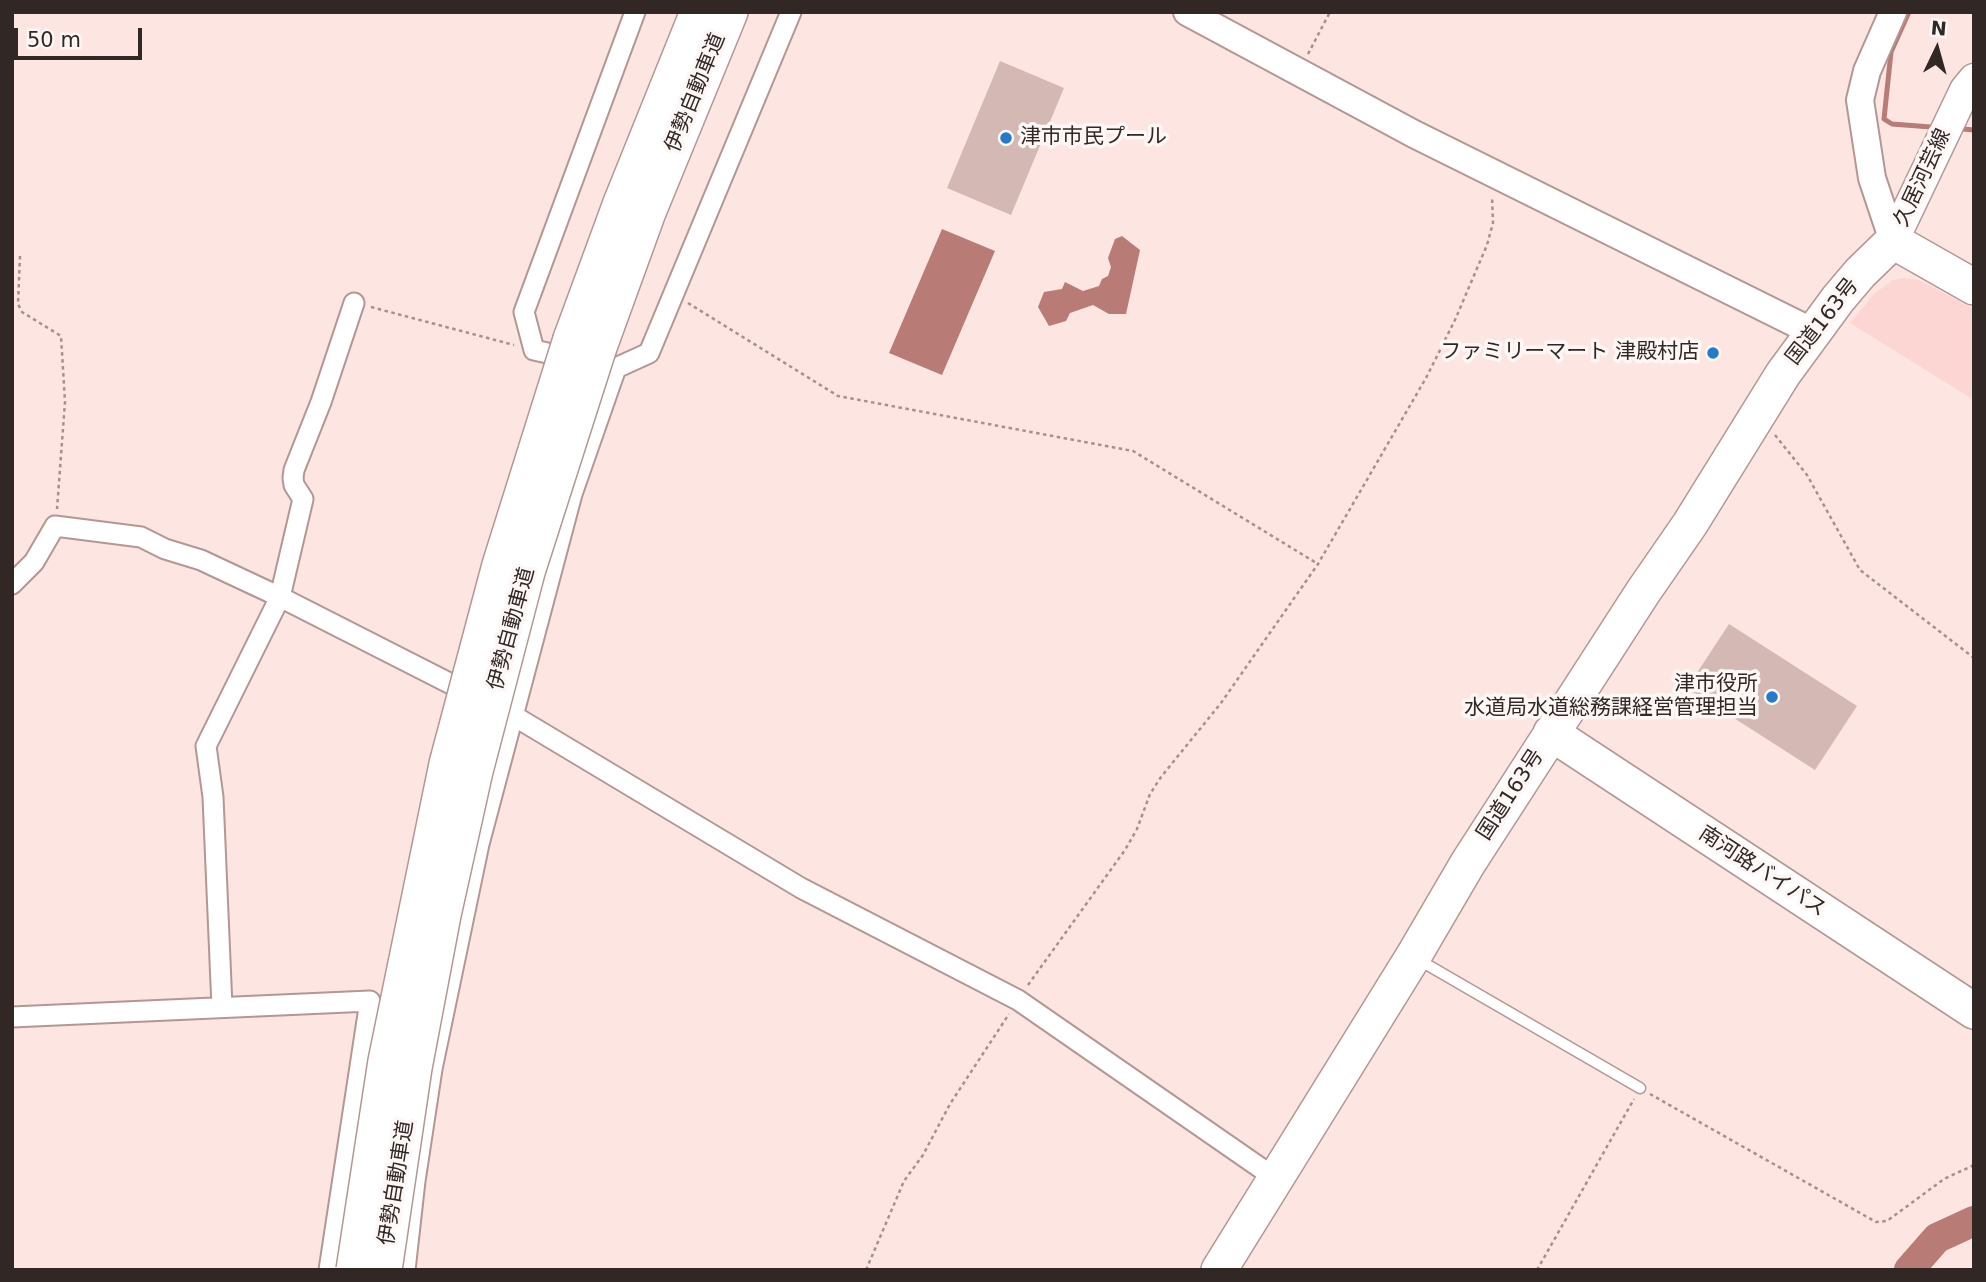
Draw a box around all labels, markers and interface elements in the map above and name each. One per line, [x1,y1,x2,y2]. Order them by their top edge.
scale bar [18,14,145,58]
north arrow [1902,14,1972,84]
text: N [1930,16,1948,40]
text: 50 m [27,28,81,52]
street label: 伊勢自動車道 [661,30,731,156]
place label: 津市市民プール [1020,125,1167,151]
street label: 久居河芸線 [1889,125,1957,231]
marker: 津市市民プール [998,130,1014,146]
street label: 国道163号 [1781,274,1865,370]
place label: ファミリーマート 津殿村店 [1440,340,1699,366]
marker: ファミリーマート 津殿村店 [1705,345,1721,361]
street label: 伊勢自動車道 [484,565,540,693]
place label: 津市役所 水道局水道総務課経営管理担当 [1464,672,1758,722]
marker: 津市役所 水道局水道総務課経営管理担当 [1764,689,1780,705]
street label: 国道163号 [1472,745,1550,845]
street label: 南河路バイパス [1693,821,1831,923]
street label: 伊勢自動車道 [375,1119,419,1247]

